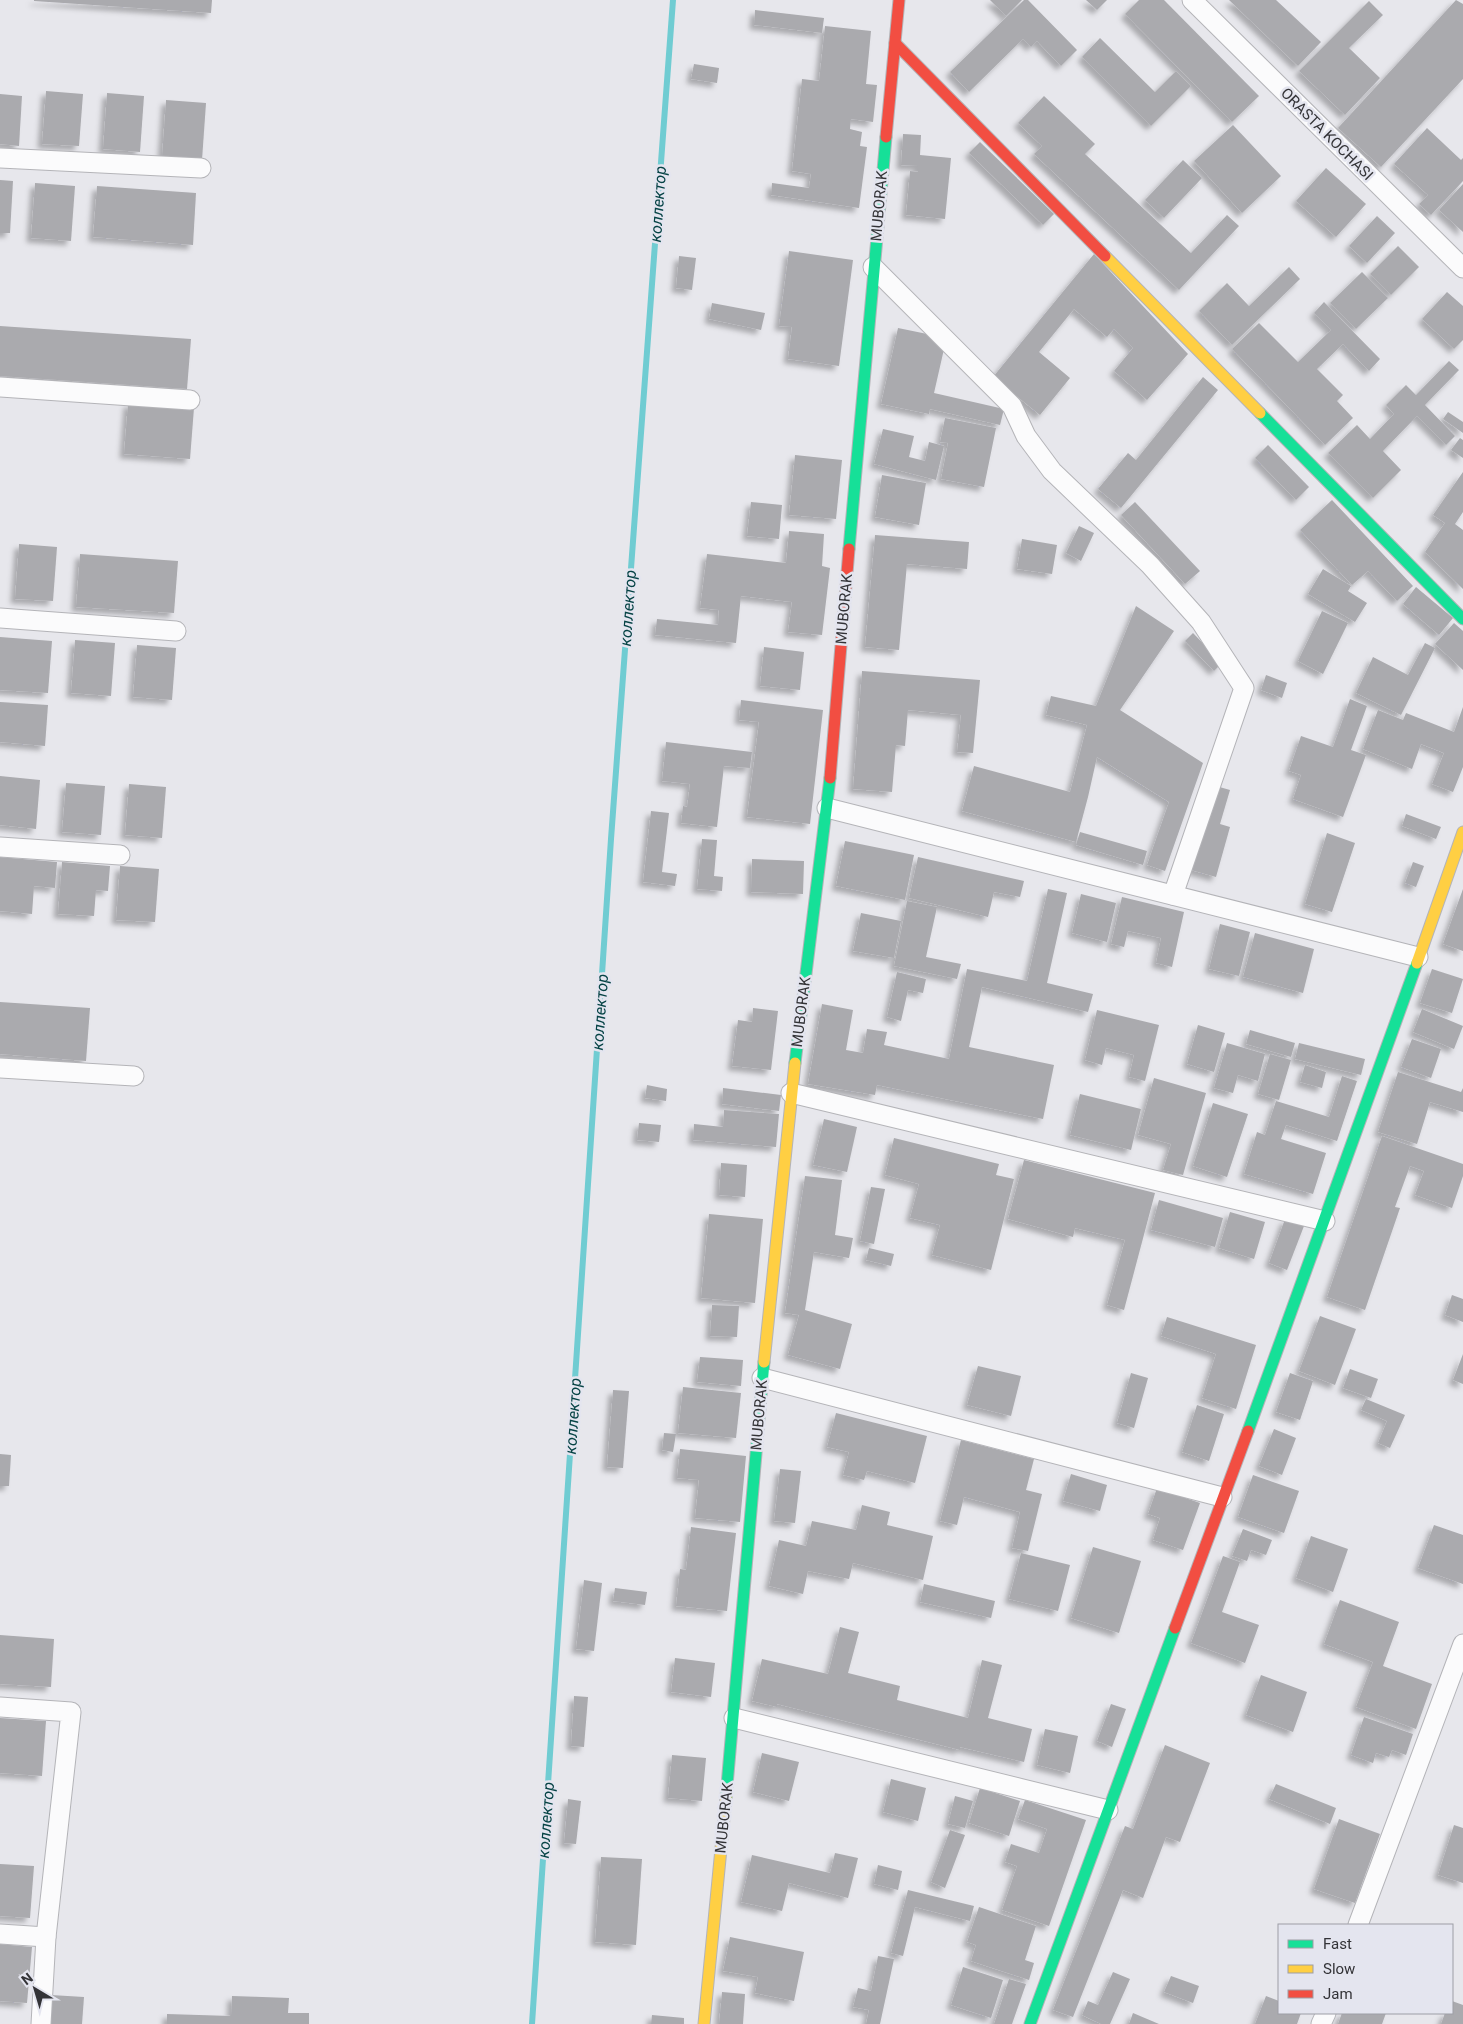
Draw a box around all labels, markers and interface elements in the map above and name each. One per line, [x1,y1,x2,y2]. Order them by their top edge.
street label: ORASTA KOCHASI [1277,84,1377,184]
water label: коллектор [646,165,670,243]
street label: MUBORAK [867,169,891,242]
water label: коллектор [616,569,640,647]
street label: MUBORAK [832,572,856,645]
water label: коллектор [588,973,612,1051]
street label: MUBORAK [788,975,814,1048]
water label: коллектор [561,1377,585,1455]
street label: MUBORAK [747,1378,771,1451]
water label: коллектор [534,1781,558,1859]
street label: MUBORAK [711,1781,737,1854]
legend [1278,1924,1453,2014]
text: Fast [1323,1935,1352,1953]
text: Slow [1323,1960,1355,1978]
north arrow [10,1964,60,2014]
text: N [18,1969,36,1988]
text: Jam [1323,1985,1353,2003]

